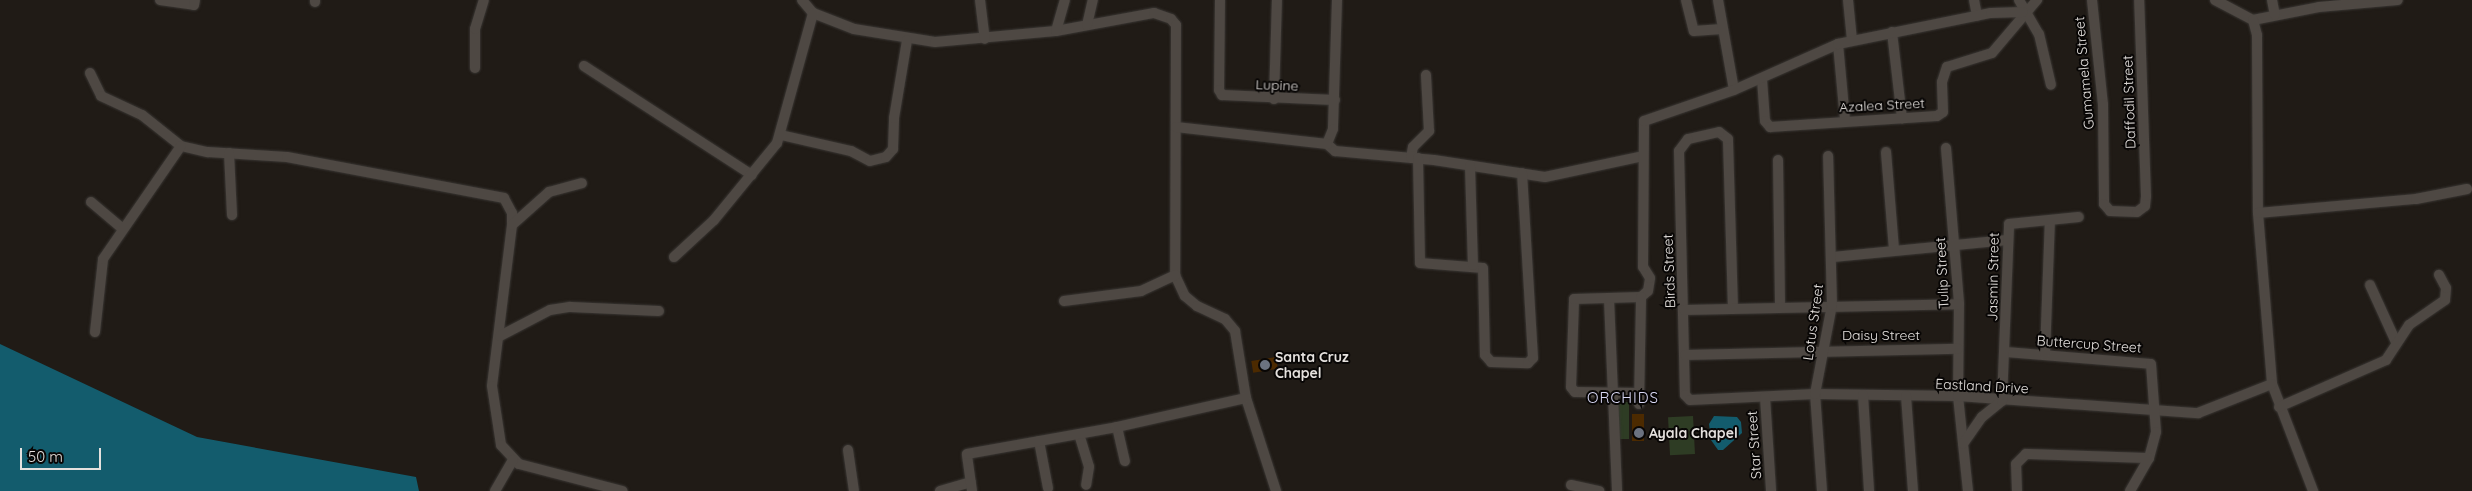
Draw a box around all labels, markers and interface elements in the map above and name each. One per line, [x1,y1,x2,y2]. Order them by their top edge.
street label: Gumamela Street [2071,16,2097,130]
street label: Daffodil Street [2119,55,2139,149]
street label: Lupine [1255,76,1299,94]
street label: Azalea Street [1839,94,1925,116]
street label: Jasmin Street [1984,232,2002,322]
street label: Birds Street [1659,234,1679,308]
street label: Tulip Street [1932,237,1952,309]
street label: Lotus Street [1799,283,1827,361]
street label: Daisy Street [1842,327,1920,343]
street label: Buttercup Street [2036,332,2142,356]
place label: Santa Cruz Chapel [1275,349,1349,382]
marker: Santa Cruz Chapel [1259,359,1271,371]
street label: Eastland Drive [1935,375,2029,397]
district label: ORCHIDS [1586,389,1660,407]
street label: Star Street [1743,410,1765,480]
place label: Ayala Chapel [1649,425,1738,441]
marker: Ayala Chapel [1633,427,1645,439]
scale bar [22,438,104,470]
text: 50 m [28,447,63,466]

